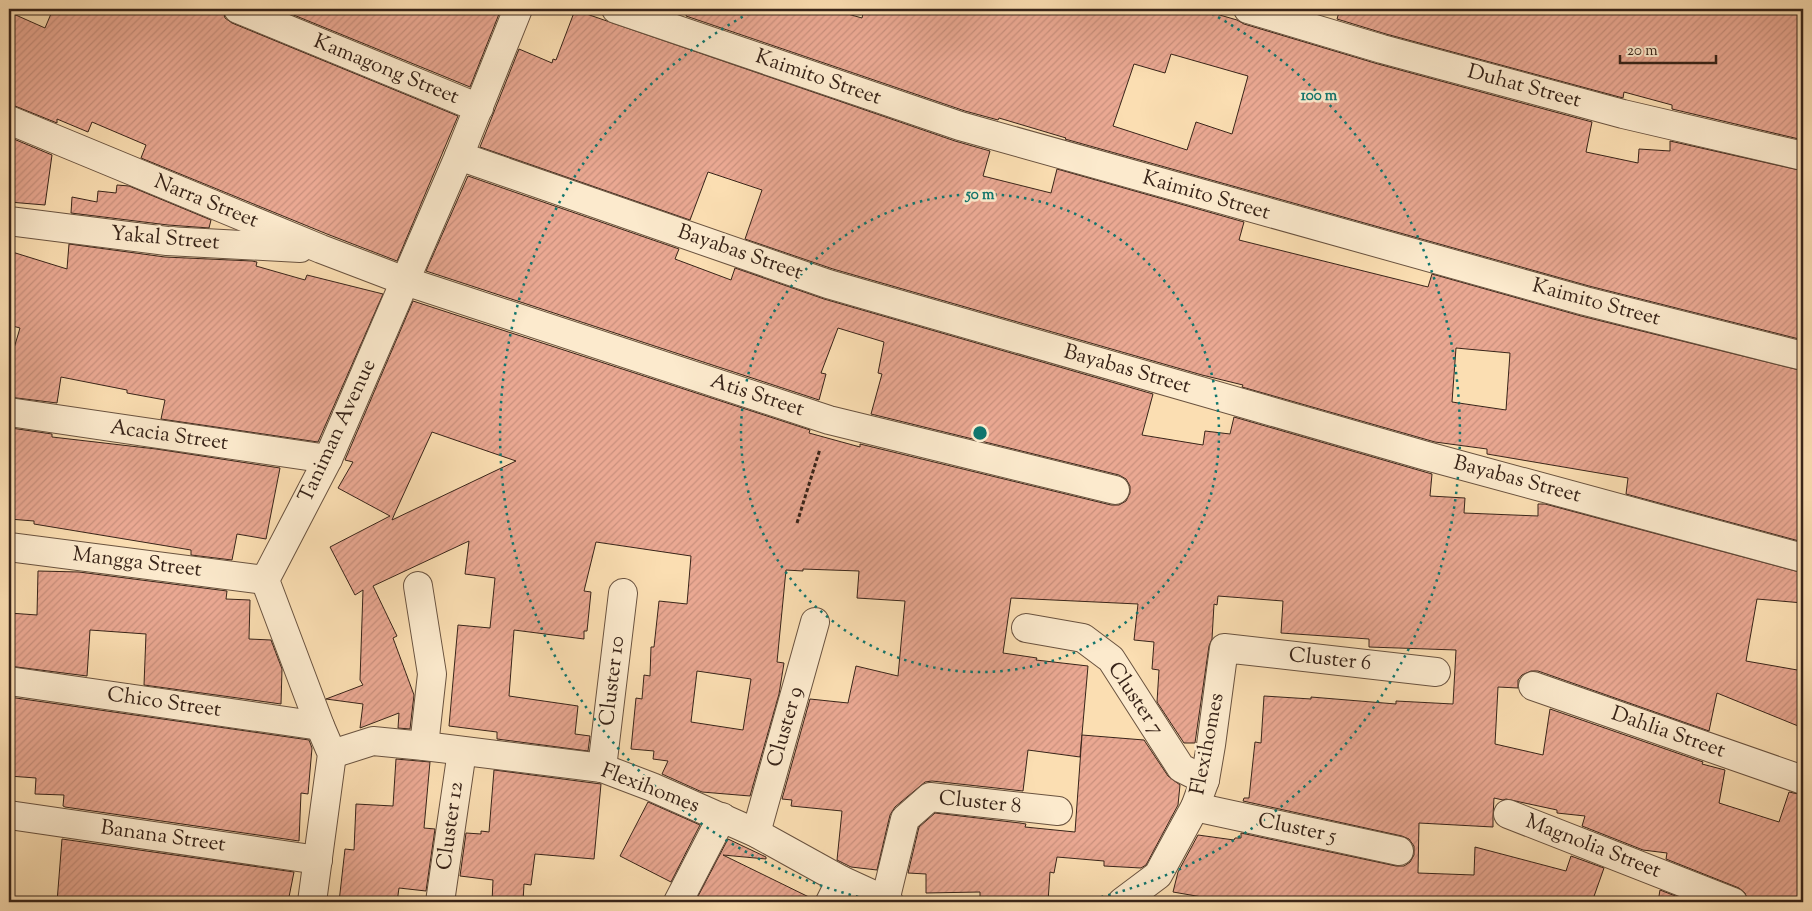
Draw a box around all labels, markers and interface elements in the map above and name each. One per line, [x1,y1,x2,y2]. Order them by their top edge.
street label: Kamagong Street [309,27,463,113]
scale bar [1620,32,1716,64]
text: 20 m [1627,41,1658,62]
street label: Kaimito Street [751,42,885,114]
street label: Duhat Street [1464,57,1584,117]
text: 100 m [1301,86,1338,107]
street label: Kaimito Street [1139,163,1273,229]
street label: Narra Street [149,167,263,237]
text: 50 m [965,185,995,206]
street label: Bayabas Street [673,218,807,288]
street label: Yakal Street [109,219,221,259]
street label: Kaimito Street [1529,271,1663,335]
street label: Bayabas Street [1060,338,1194,402]
street label: Taniman Avenue [292,354,384,508]
street label: Atis Street [706,367,808,425]
street label: Acacia Street [108,413,230,459]
centre of rings [971,424,989,442]
street label: Bayabas Street [1450,449,1584,511]
street label: Mangga Street [71,540,203,586]
street label: Cluster 10 [593,634,633,728]
street label: Cluster 6 [1287,641,1373,679]
street label: Cluster 7 [1099,656,1171,742]
street label: Chico Street [105,680,223,726]
street label: Cluster 9 [760,683,812,771]
street label: Flexihomes [1183,691,1233,797]
street label: Dahlia Street [1607,699,1729,767]
street label: Flexihomes [596,757,704,821]
street label: Cluster 12 [430,780,472,872]
street label: Cluster 8 [937,784,1023,822]
street label: Cluster 5 [1255,806,1339,852]
street label: Magnolia Street [1521,807,1665,887]
street label: Banana Street [99,813,227,861]

